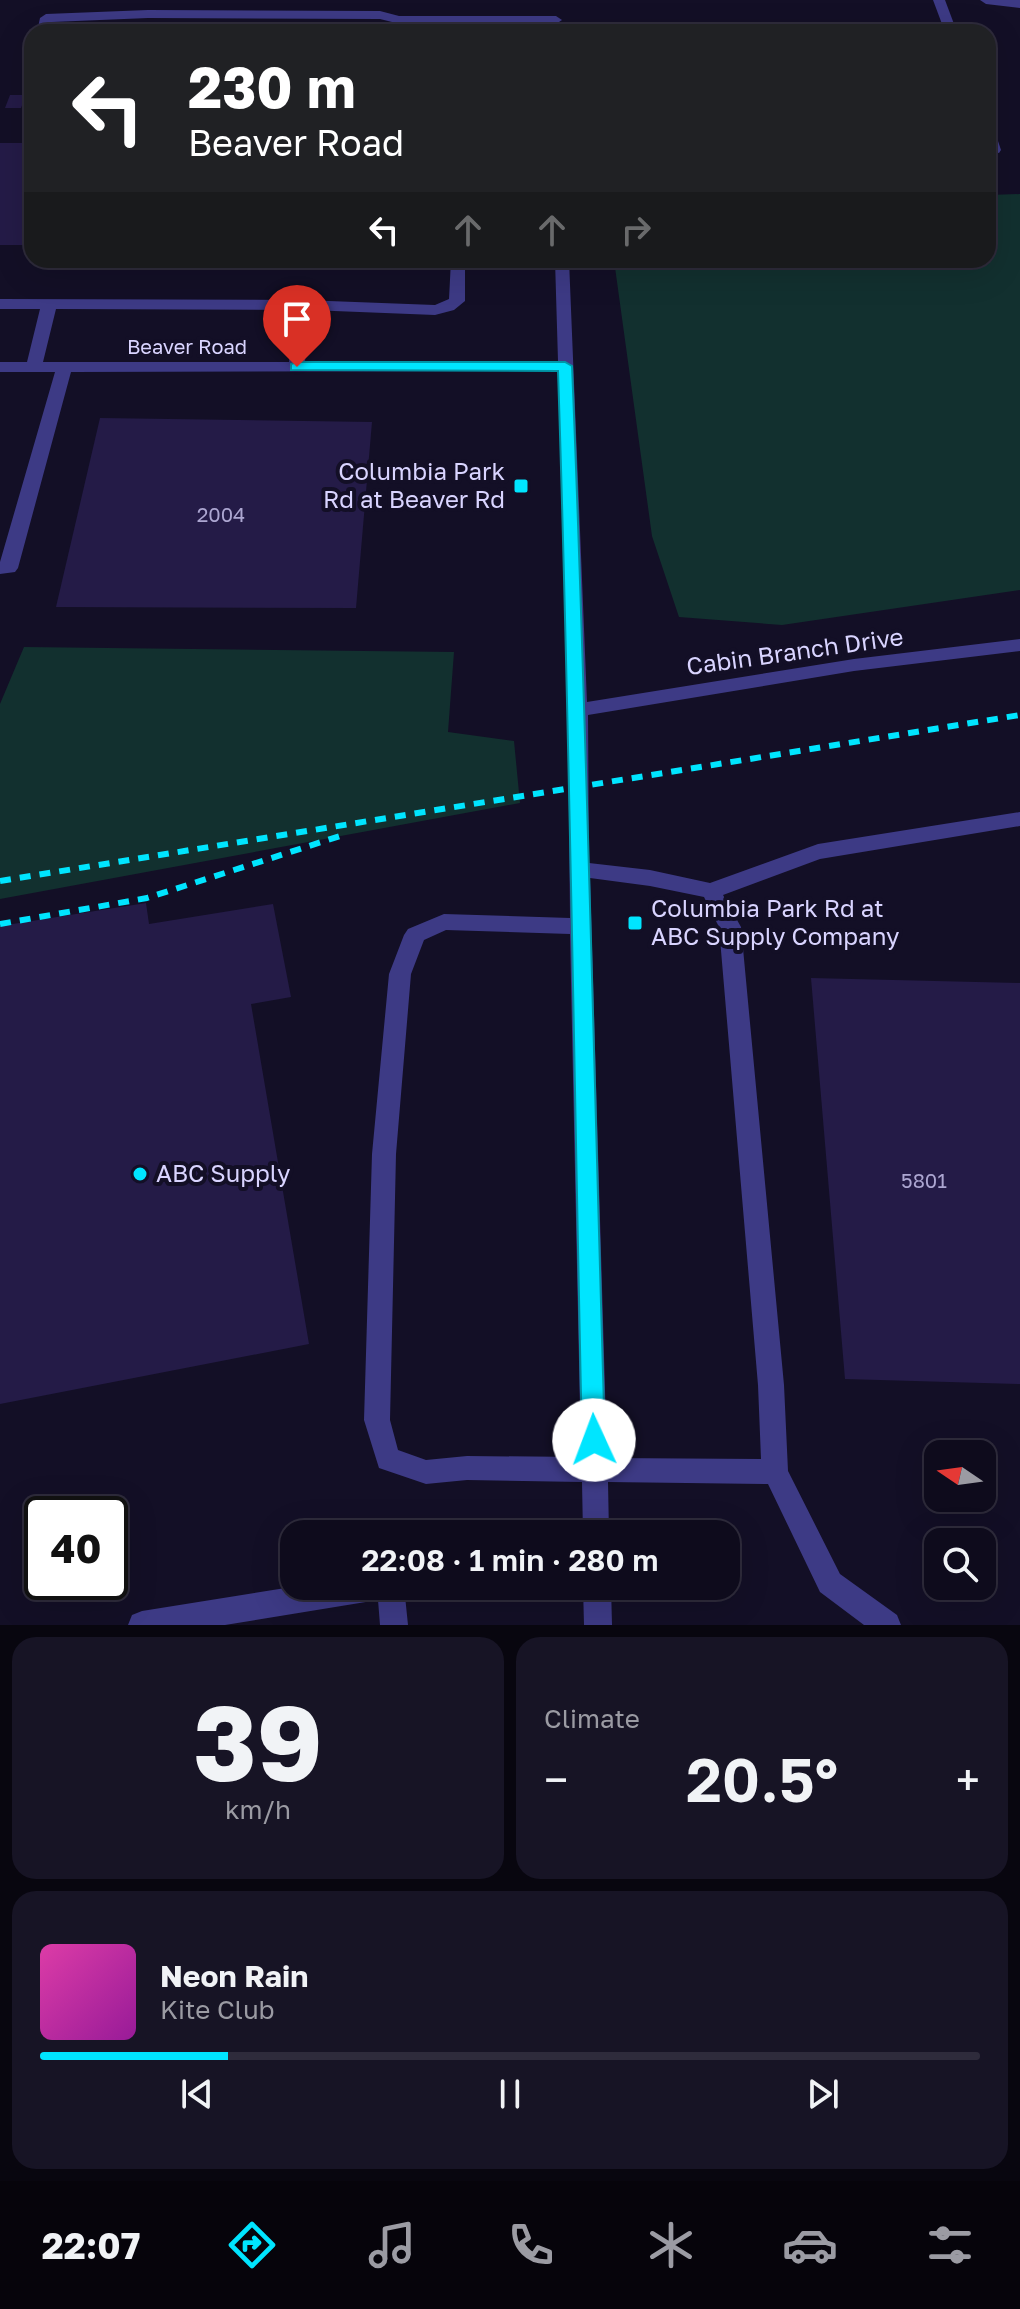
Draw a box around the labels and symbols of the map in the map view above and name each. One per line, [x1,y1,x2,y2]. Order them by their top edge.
pin [263,285,331,367]
street label: Beaver Road [127,334,247,358]
place label: Columbia Park Rd at Beaver Rd [323,456,505,513]
marker: Columbia Park Rd at Beaver Rd [512,477,530,495]
house number: 2004 [197,502,245,526]
street label: Cabin Branch Drive [685,621,905,680]
place label: Columbia Park Rd at ABC Supply Company [651,893,899,950]
marker: Columbia Park Rd at ABC Supply Company [626,914,644,932]
place label: ABC Supply [156,1158,290,1187]
marker: ABC Supply [131,1165,149,1183]
house number: 5801 [901,1168,947,1192]
position arrow [552,1398,636,1482]
north arrow [924,1440,996,1512]
speed limit sign: 40 [24,1496,128,1600]

